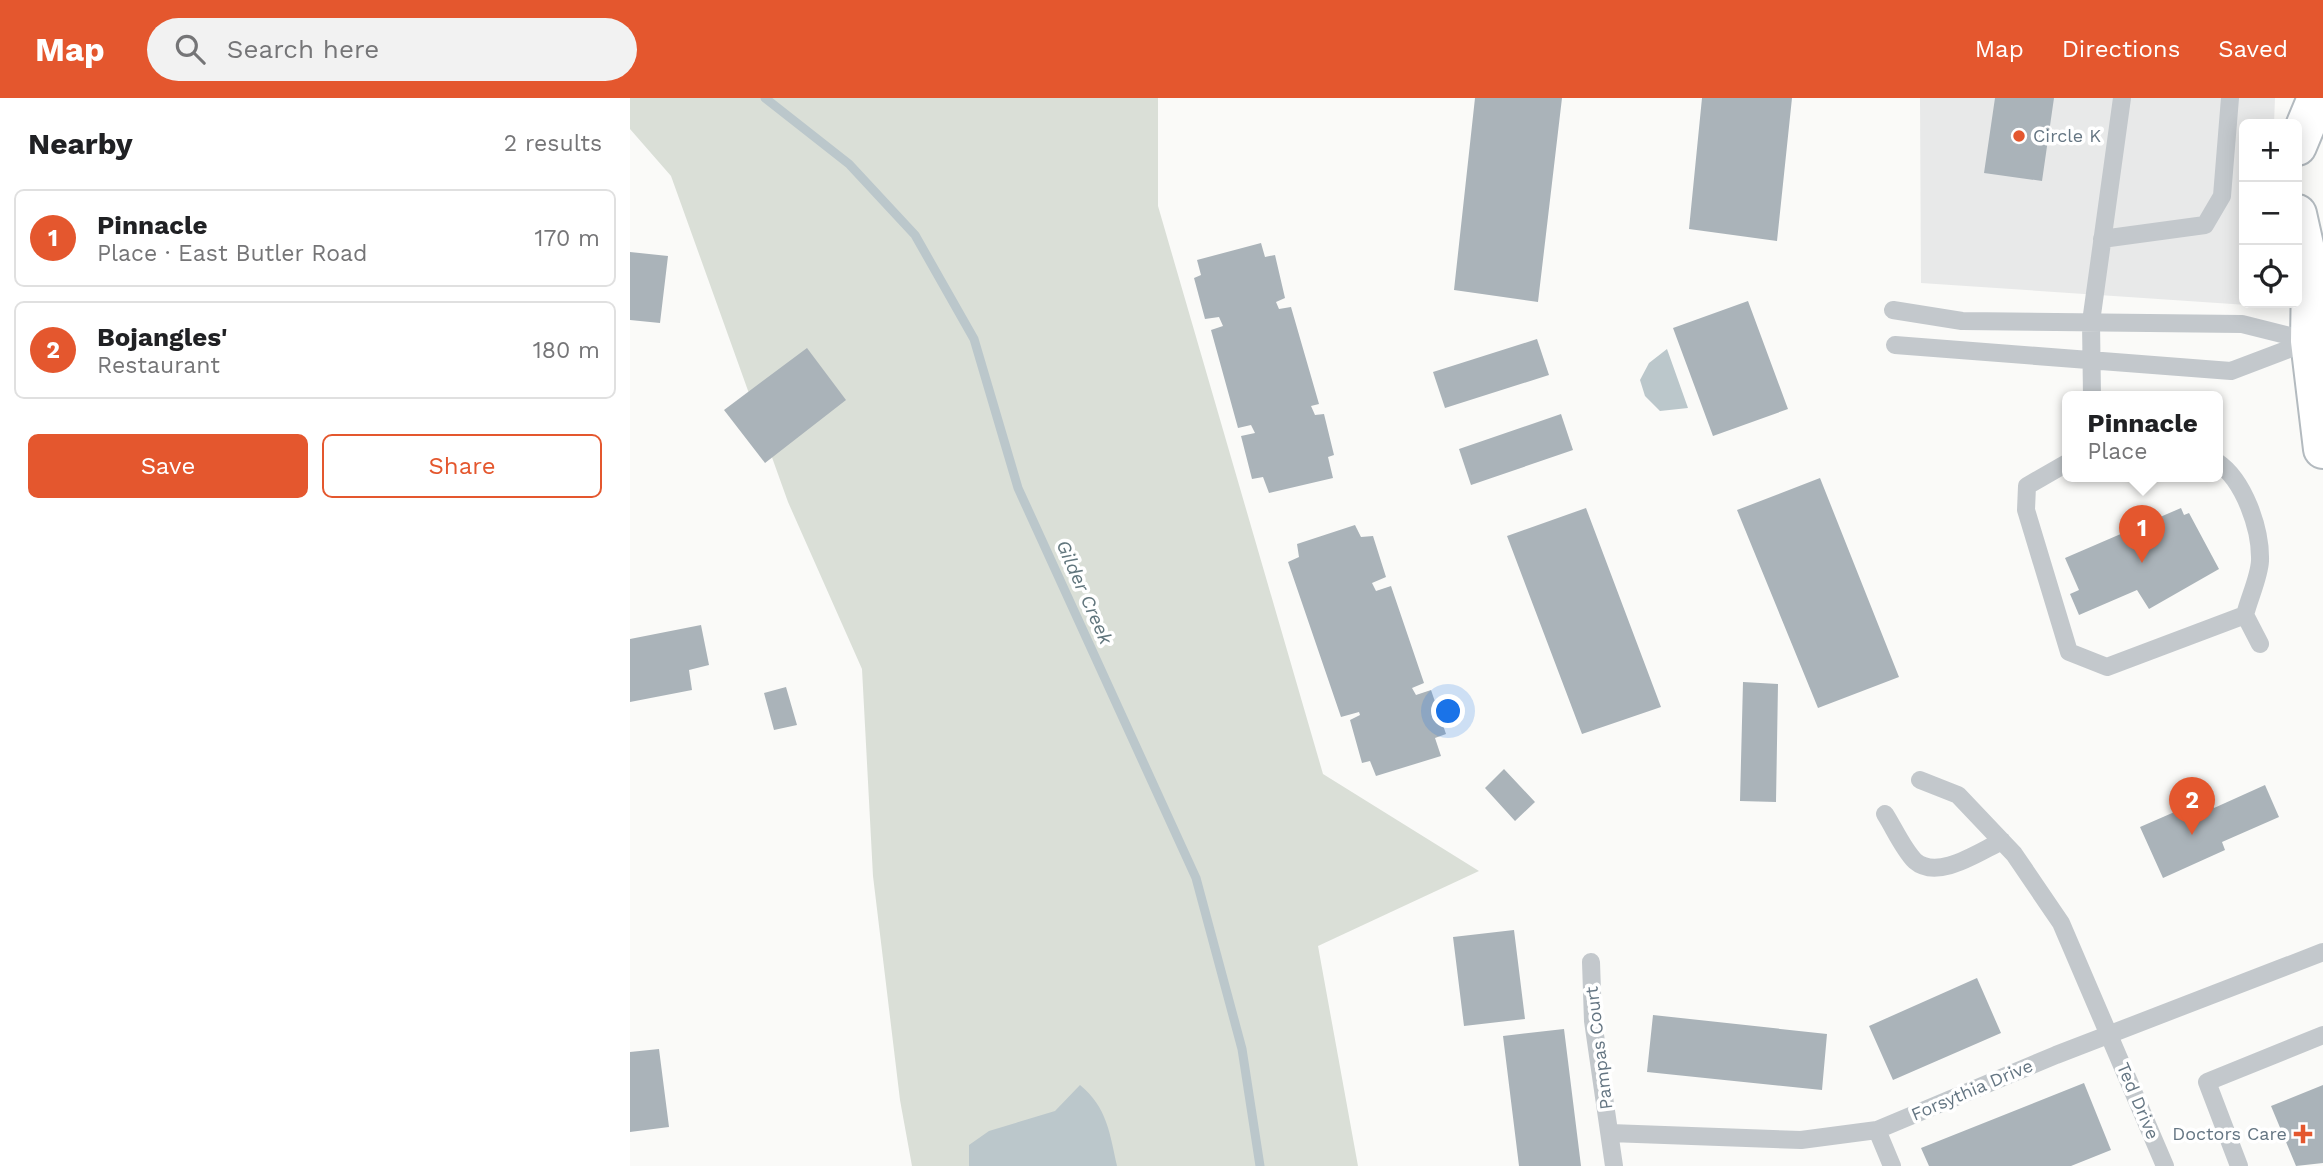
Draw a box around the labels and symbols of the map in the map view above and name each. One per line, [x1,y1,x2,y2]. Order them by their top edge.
place label: Circle K [2033,125,2101,146]
marker: Circle K [2011,128,2027,144]
pin: 1 [2119,505,2165,563]
water label: Gilder Creek [1051,537,1118,648]
your location [1431,694,1465,728]
pin: 2 [2169,777,2215,835]
street label: Pampas Court [1580,985,1616,1111]
street label: Forsythia Drive [1908,1054,2036,1125]
street label: Ted Drive [2113,1059,2164,1142]
place label: Doctors Care [2172,1123,2287,1144]
marker: Doctors Care [2293,1124,2313,1144]

